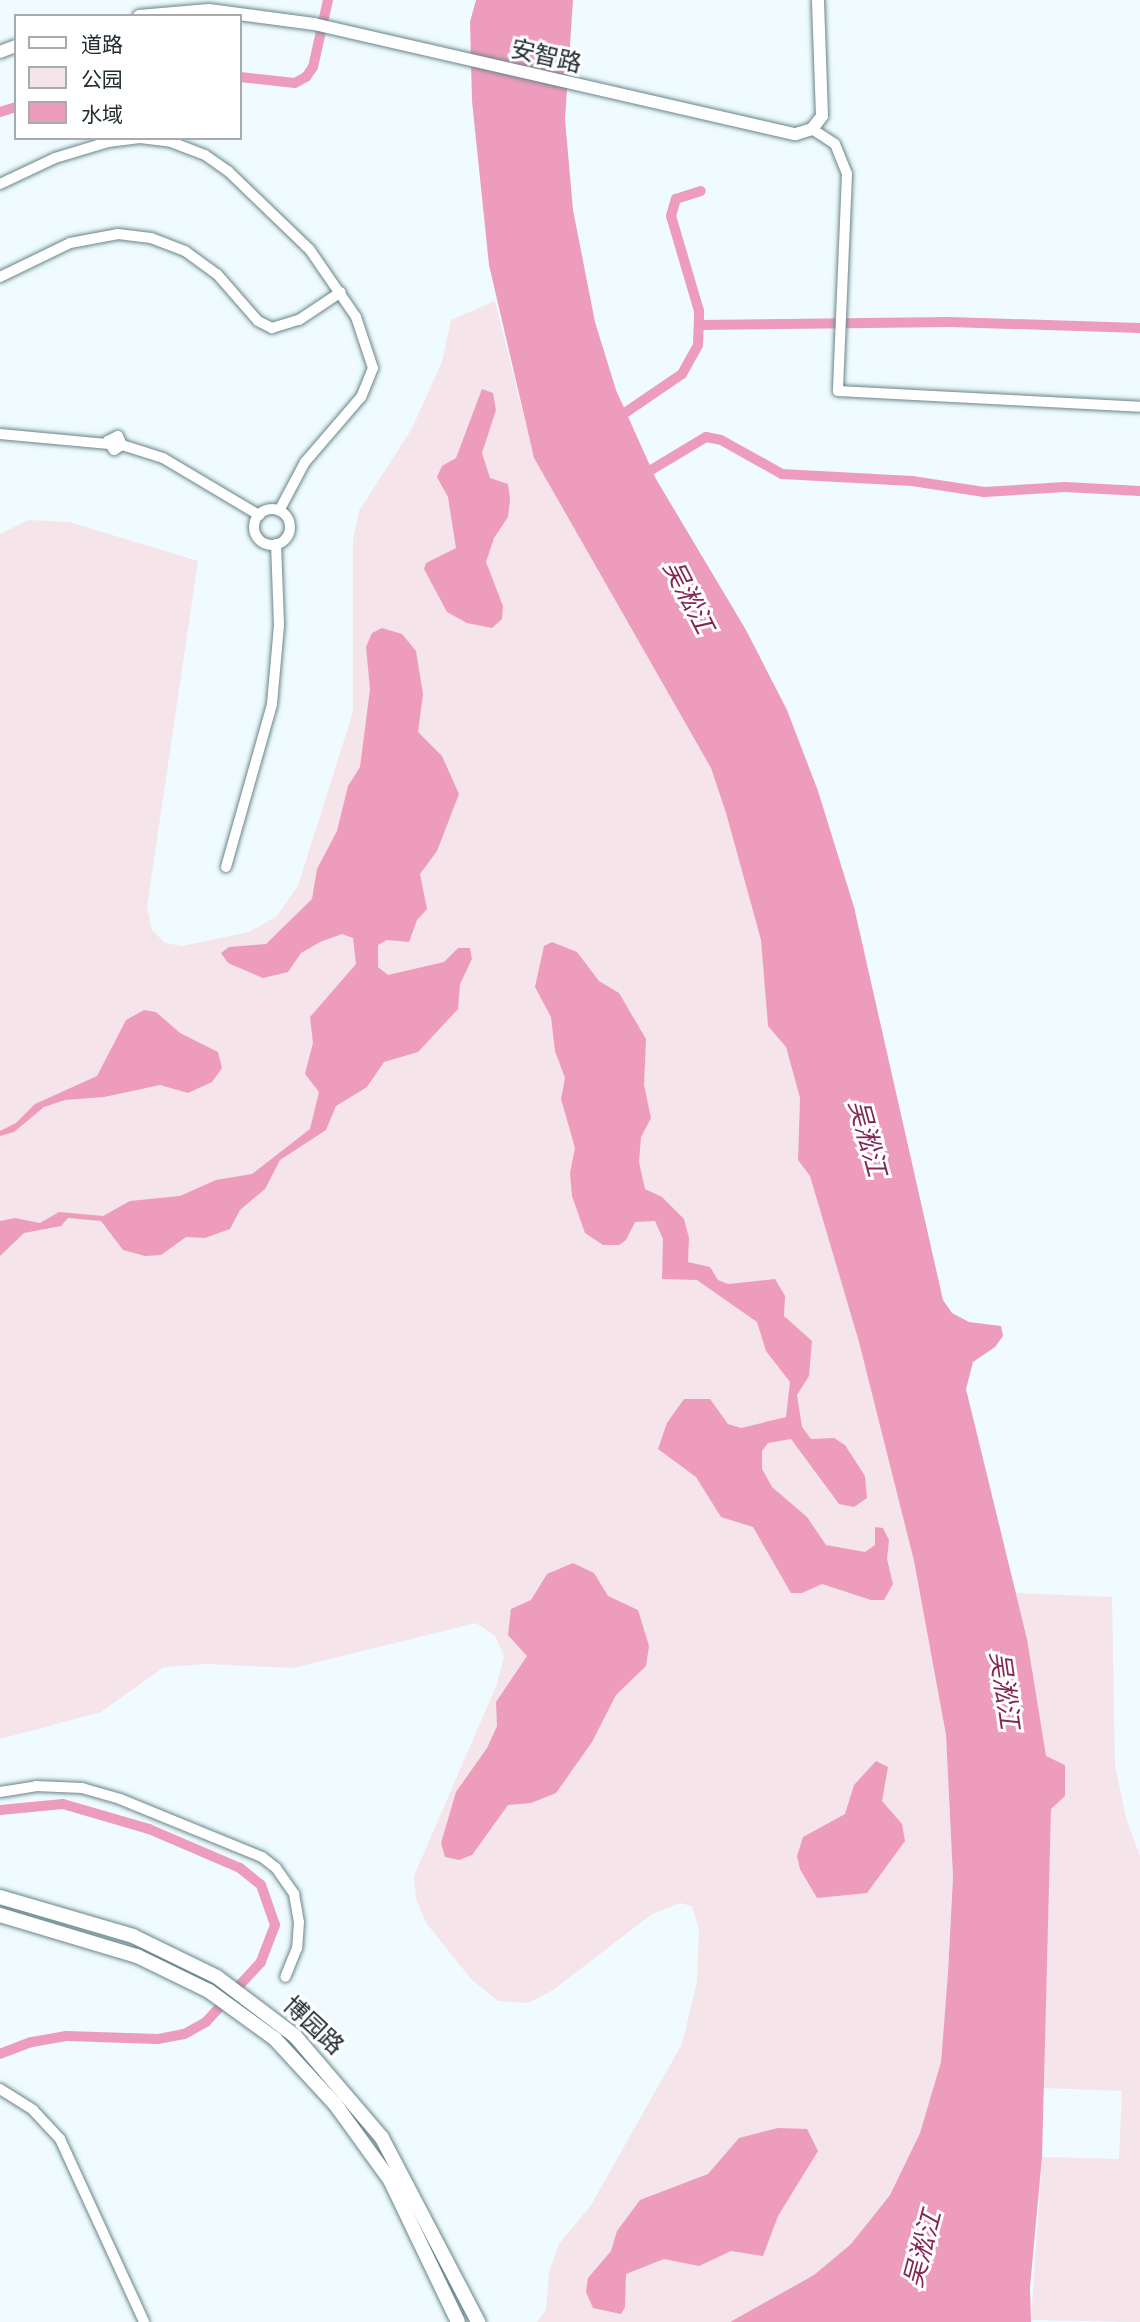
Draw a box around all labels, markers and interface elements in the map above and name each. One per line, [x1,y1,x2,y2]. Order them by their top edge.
legend [14,14,242,140]
text: 道路 [81,33,123,57]
street label: 安智路 [508,35,584,79]
text: 公园 [81,68,123,92]
text: 水域 [81,103,123,127]
water label: 吴淞江 [656,555,720,639]
water label: 吴淞江 [842,1096,892,1180]
water label: 吴淞江 [983,1649,1025,1731]
street label: 博园路 [277,1991,349,2061]
water label: 吴淞江 [898,2207,948,2291]

